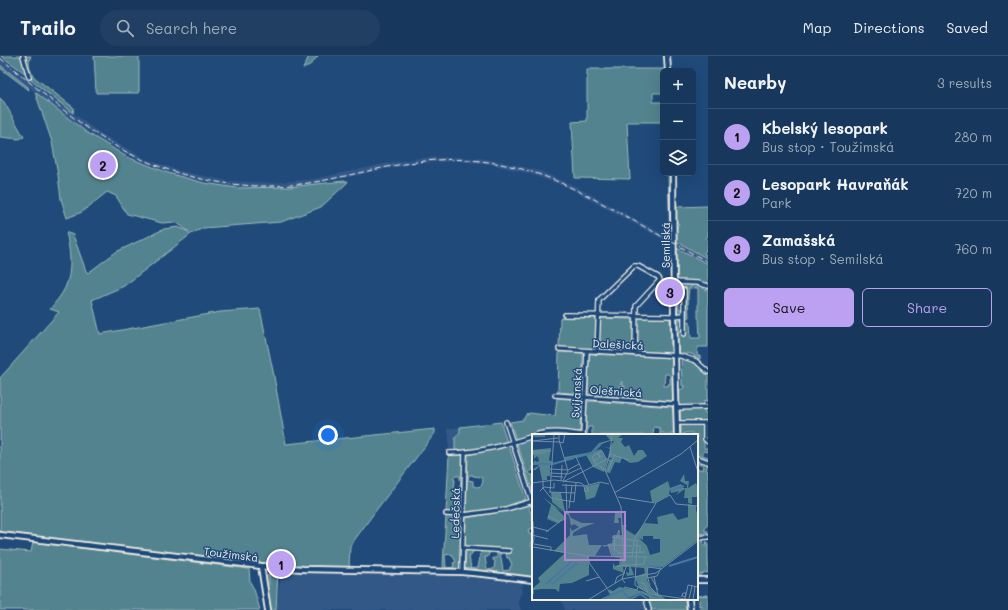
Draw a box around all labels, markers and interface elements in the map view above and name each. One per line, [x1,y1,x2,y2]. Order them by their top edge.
search box [100,10,380,46]
text: Trailo [20,15,76,40]
icon: search [114,17,136,39]
text: Search here [146,18,237,38]
text: Map [803,18,831,37]
text: Directions [853,18,924,37]
text: Saved [946,18,988,37]
map controls [660,68,696,176]
button: + [660,68,696,104]
text: Nearby [724,71,786,93]
text: 3 results [937,74,992,91]
button: − [660,104,696,140]
text: Kbelský lesopark [762,118,888,138]
text: 1 [734,128,740,145]
text: 280 m [954,128,992,145]
text: Bus stop · Toužimská [762,138,894,155]
button: layers [660,140,696,176]
pin: 2 [90,150,116,180]
text: Lesopark Havraňák [762,174,909,194]
text: 2 [733,184,741,201]
text: 720 m [955,184,992,201]
text: Park [762,194,791,211]
street label: Semilská [658,222,673,268]
text: Zamašská [762,230,835,250]
text: 3 [733,240,741,257]
text: 760 m [954,240,992,257]
text: Bus stop · Semilská [762,250,884,267]
pin: 3 [657,277,683,307]
button: Save [724,288,854,327]
button: Share [862,288,992,327]
street label: Dalešická [592,335,644,353]
street label: Svijanská [567,367,585,418]
street label: Olešnická [589,382,643,400]
your location [318,425,338,445]
inset map [532,434,698,600]
street label: Ledečská [447,487,463,539]
street label: Toužimská [203,543,259,565]
pin: 1 [268,549,294,579]

